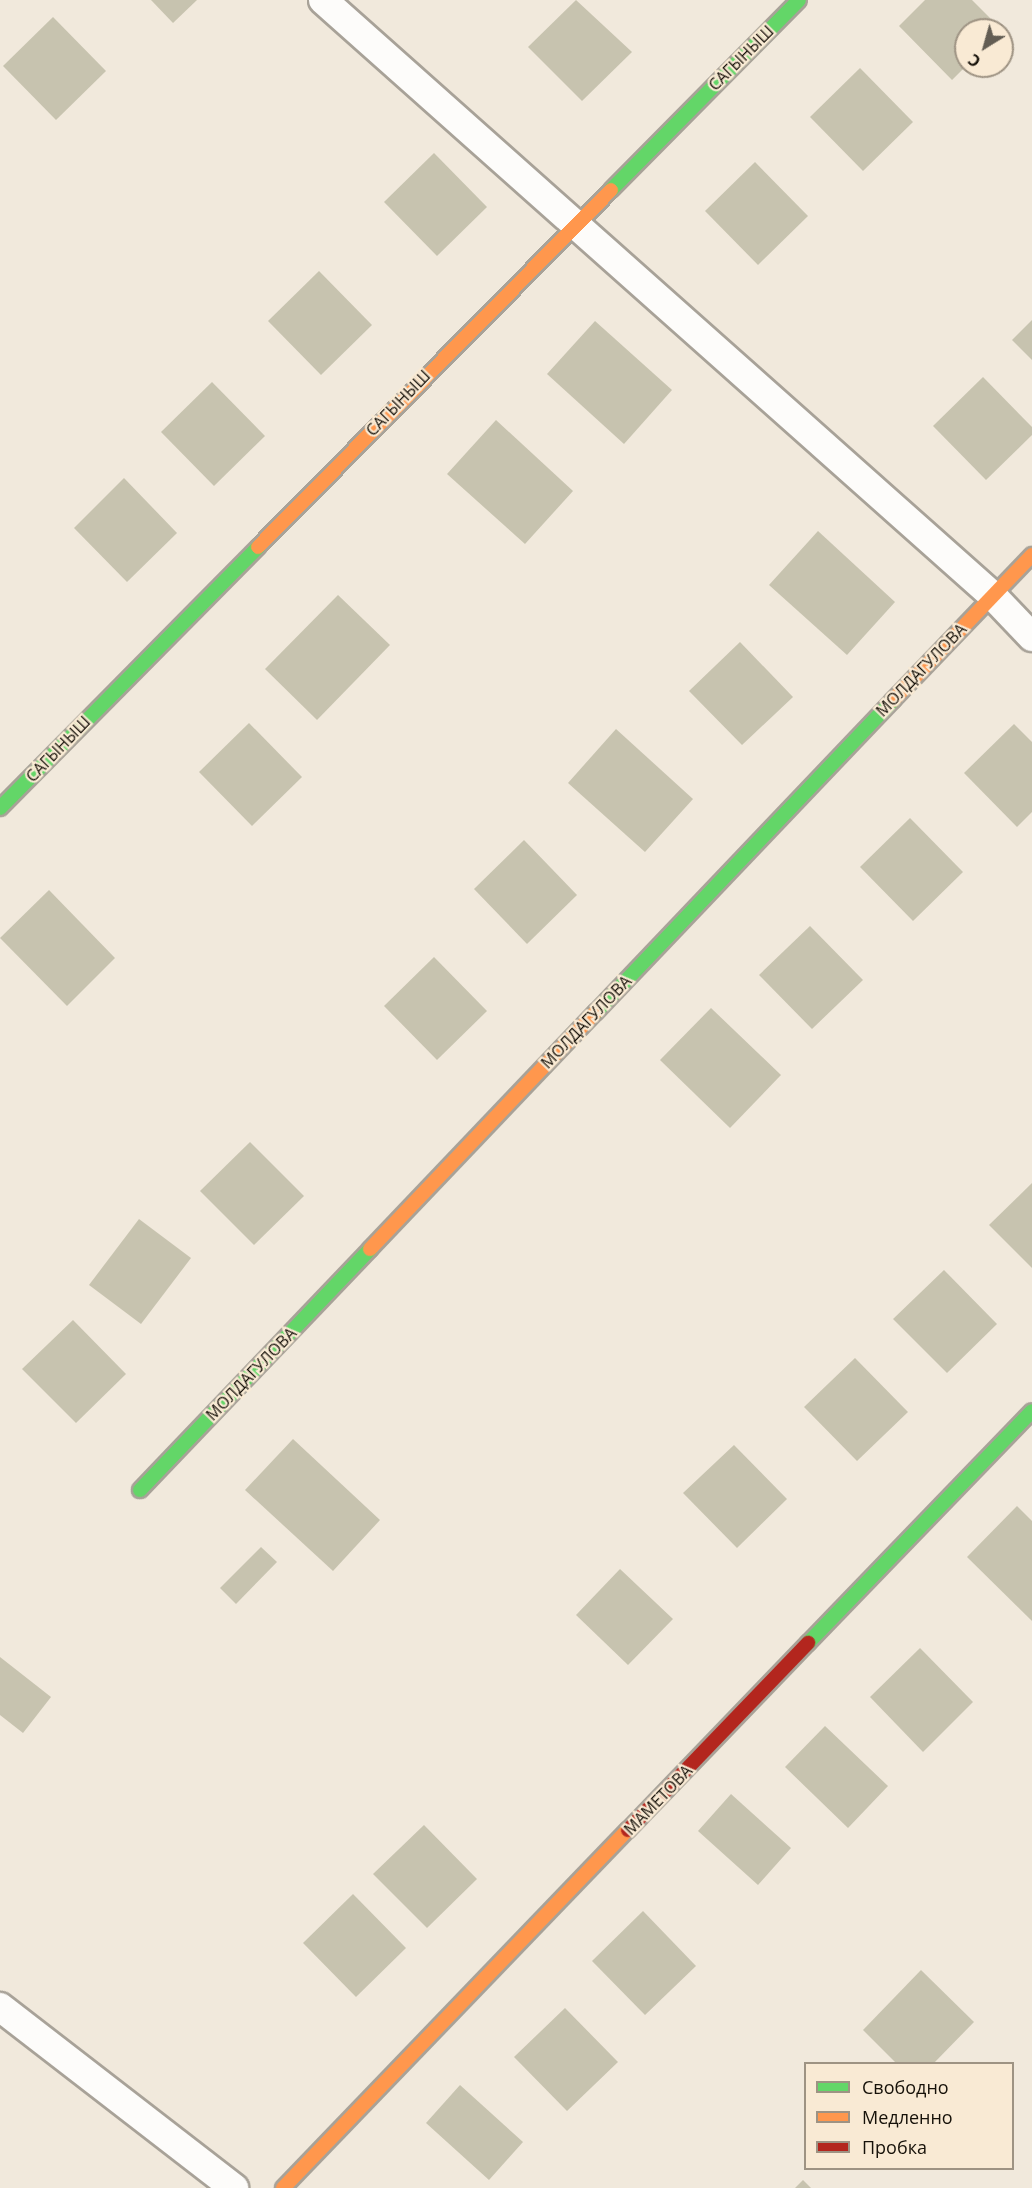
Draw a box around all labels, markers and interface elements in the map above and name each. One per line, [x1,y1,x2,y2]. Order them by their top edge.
north arrow [954,18,1014,78]
street label: САГЫНЫШ [705,22,777,94]
text: С [964,49,985,73]
street label: САГЫНЫШ [362,366,434,440]
street label: МОЛДАГУЛОВА [872,620,970,720]
street label: САГЫНЫШ [22,712,94,786]
street label: МОЛДАГУЛОВА [537,972,635,1072]
street label: МОЛДАГУЛОВА [202,1324,300,1424]
street label: МАМЕТОВА [620,1761,696,1839]
legend [804,2062,1014,2170]
text: Свободно [862,2075,949,2099]
text: Медленно [862,2105,953,2129]
text: Пробка [862,2135,927,2159]

